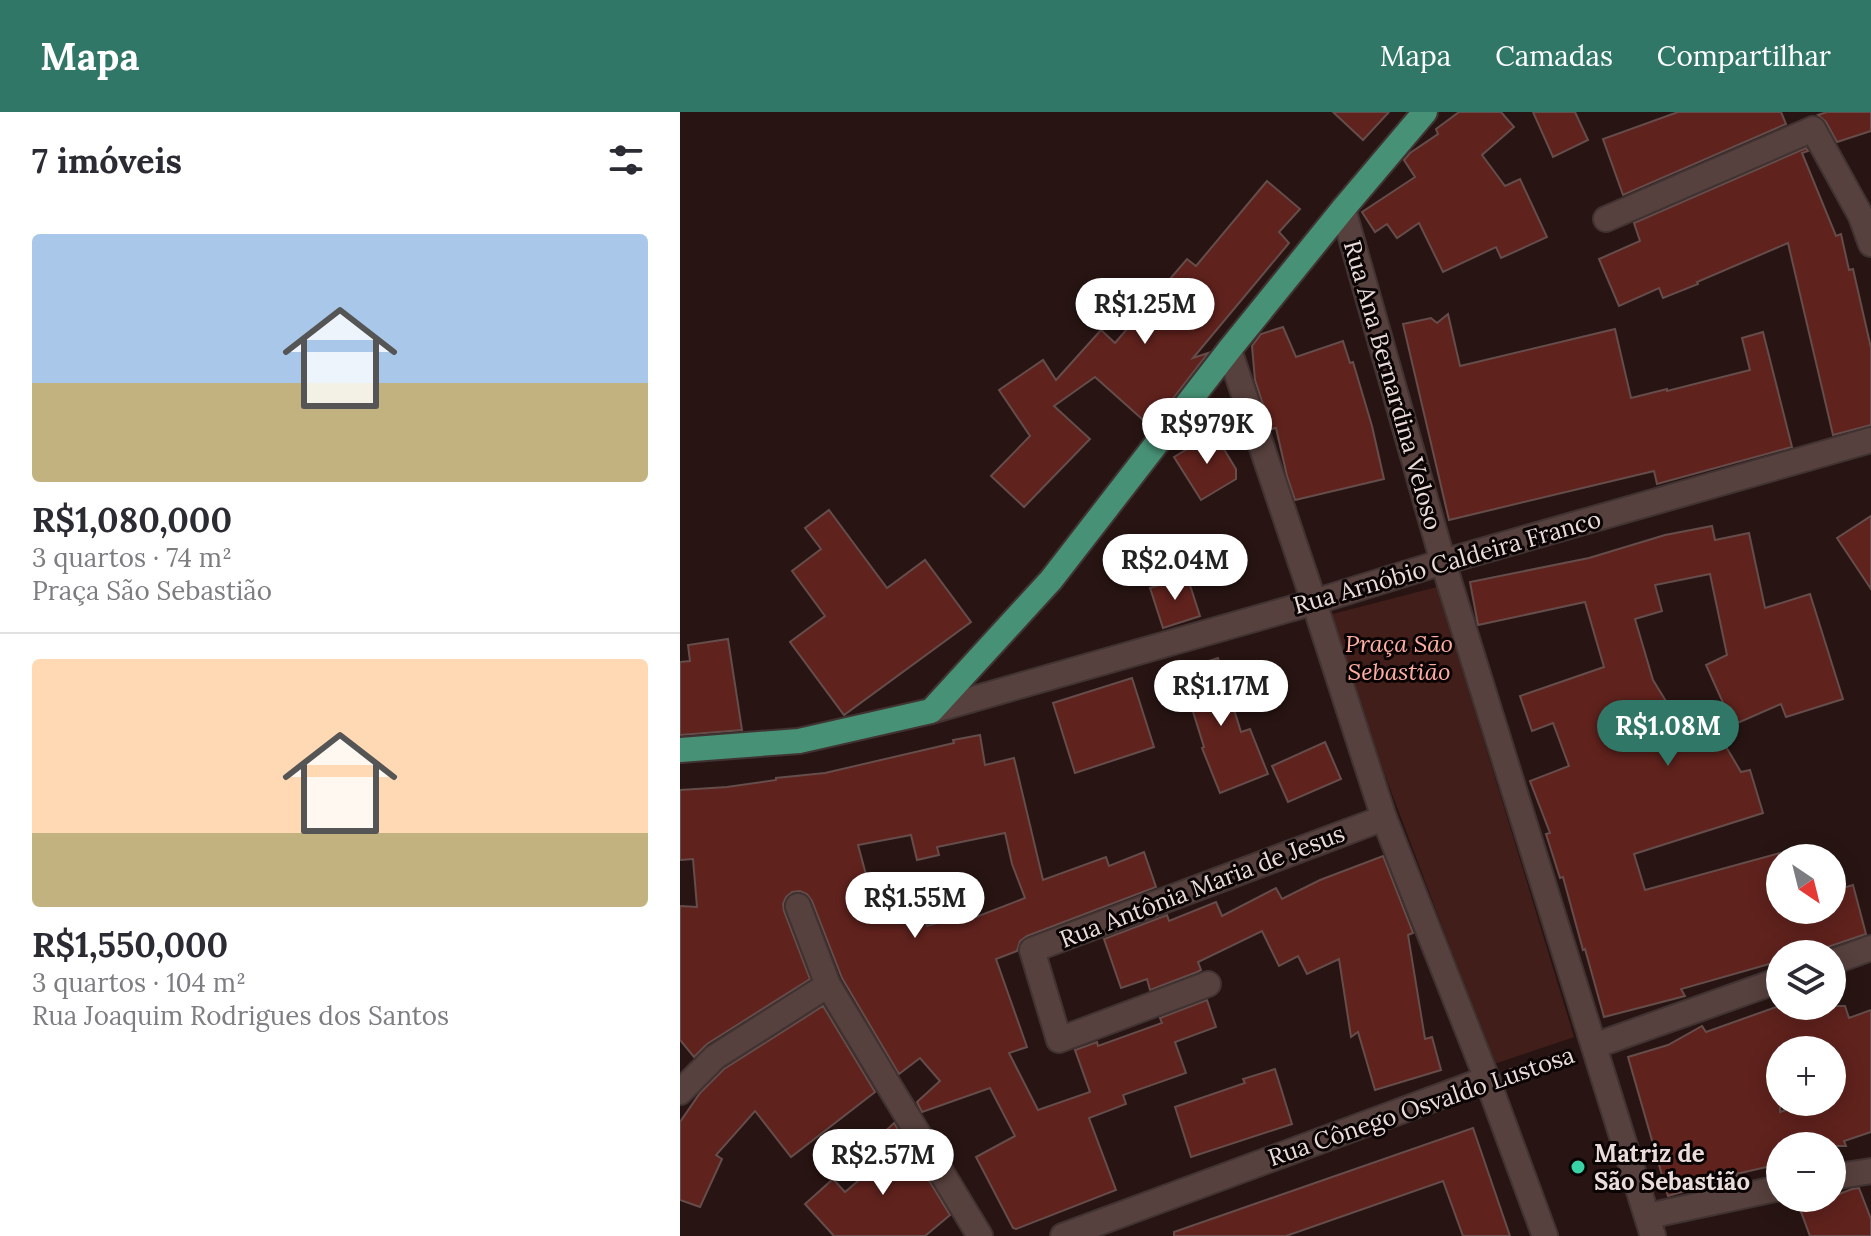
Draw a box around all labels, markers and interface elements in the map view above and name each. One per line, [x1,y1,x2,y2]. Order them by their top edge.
text: Mapa [40,32,139,80]
text: Mapa [1380,38,1451,74]
text: Camadas [1495,38,1613,74]
text: Compartilhar [1657,38,1831,74]
icon: filters [604,138,648,182]
text: 7 imóveis [32,139,182,182]
street label: Rua Ana Bernardina Veloso [1337,237,1449,533]
pin: R$1.25M [1071,278,1219,346]
icon: home [268,286,412,430]
text: R$1.25M [1094,287,1196,320]
pin: R$979K [1142,398,1272,466]
text: R$979K [1160,407,1254,440]
text: R$1,080,000 [32,498,232,541]
street label: Rua Arnóbio Caldeira Franco [1290,503,1604,621]
pin: R$2.04M [1101,534,1249,602]
text: 3 quartos · 74 m² [32,541,232,574]
text: R$2.04M [1121,543,1229,576]
text: Praça São Sebastião [32,574,272,607]
park label: Praça São Sebastião [1345,628,1453,687]
pin: R$1.17M [1147,660,1295,728]
text: R$1.17M [1172,669,1270,702]
pin: R$1.08M [1594,700,1742,768]
text: R$1.08M [1615,709,1721,742]
icon: home [268,711,412,855]
street label: Rua Antônia Maria de Jesus [1055,817,1349,955]
north arrow [1766,844,1846,924]
map controls [1766,844,1846,1212]
pin: R$1.55M [841,872,989,940]
text: R$1.55M [863,881,967,914]
text: R$1,550,000 [32,923,228,966]
button: layers [1766,940,1846,1020]
text: 3 quartos · 104 m² [32,966,246,999]
text: Rua Joaquim Rodrigues dos Santos [32,999,449,1032]
button: + [1766,1036,1846,1116]
street label: Rua Cônego Osvaldo Lustosa [1264,1039,1578,1173]
pin: R$2.57M [809,1129,957,1197]
button: − [1766,1132,1846,1212]
text: R$2.57M [831,1138,935,1171]
place label: Matriz de São Sebastião [1594,1138,1750,1197]
marker: Matriz de São Sebastião [1569,1158,1587,1176]

